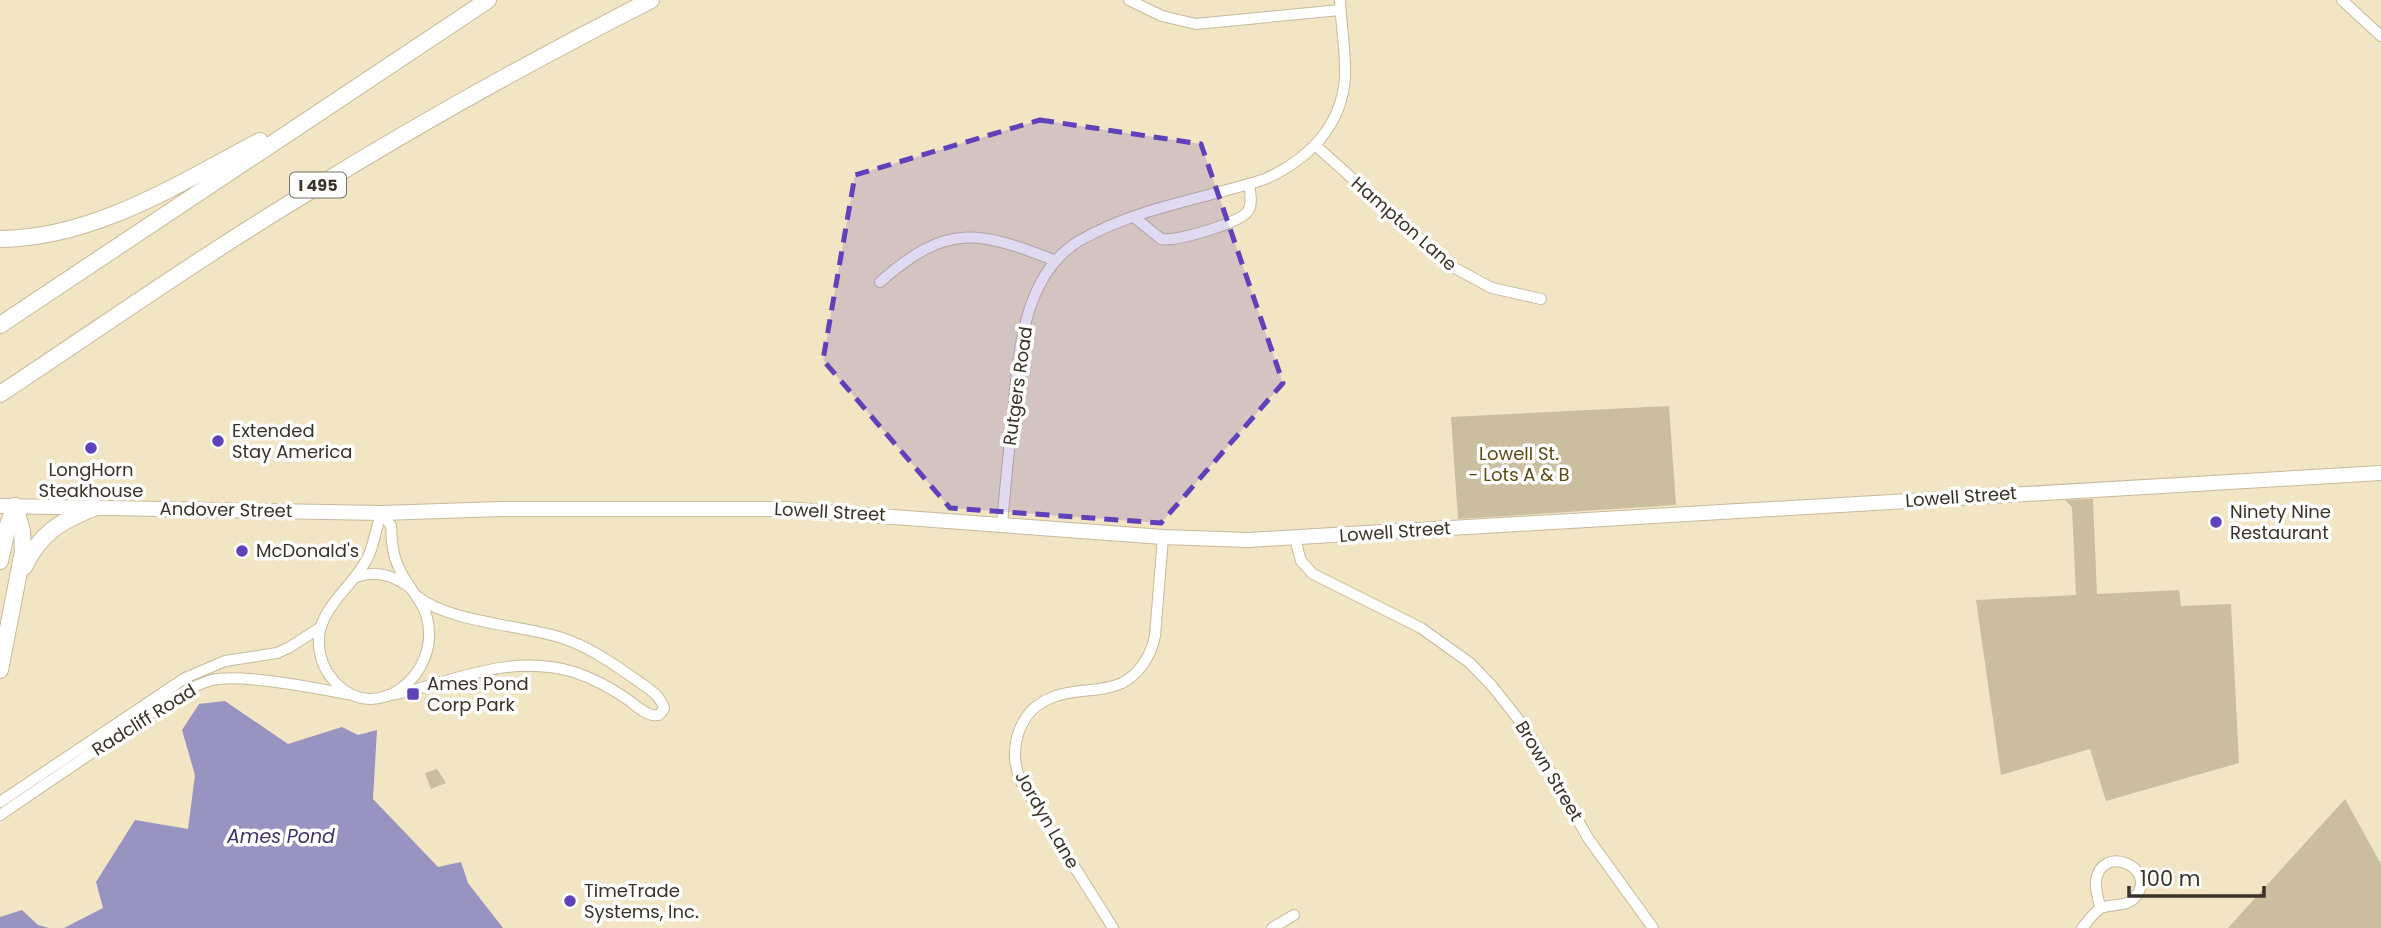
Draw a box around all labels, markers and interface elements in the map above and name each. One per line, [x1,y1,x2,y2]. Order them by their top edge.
street label: Hampton Lane [1346,171,1462,276]
road number: I 495 [290,172,346,197]
street label: Rutgers Road [997,325,1038,447]
place label: Extended Stay America [232,418,352,464]
marker: Extended Stay America [210,433,226,449]
marker: LongHorn Steakhouse [83,440,99,456]
park label: Lowell St. - Lots A & B [1469,441,1569,487]
place label: LongHorn Steakhouse [39,457,143,503]
street label: Lowell Street [1904,480,2017,513]
street label: Andover Street [159,496,293,523]
street label: Lowell Street [774,496,886,527]
place label: Ninety Nine Restaurant [2230,499,2331,545]
marker: Ninety Nine Restaurant [2208,514,2224,530]
street label: Lowell Street [1338,515,1451,548]
place label: McDonald's [256,538,359,563]
marker: McDonald's [234,543,250,559]
place label: Ames Pond Corp Park [427,671,529,717]
street label: Radcliff Road [87,678,201,762]
marker: Ames Pond Corp Park [405,686,421,702]
street label: Brown Street [1510,716,1589,826]
street label: Jordyn Lane [1009,766,1086,873]
water label: Ames Pond [226,823,335,850]
scale bar [2129,855,2264,899]
text: 100 m [2140,864,2200,893]
place label: TimeTrade Systems, Inc. [584,878,699,924]
marker: TimeTrade Systems, Inc. [562,893,578,909]

